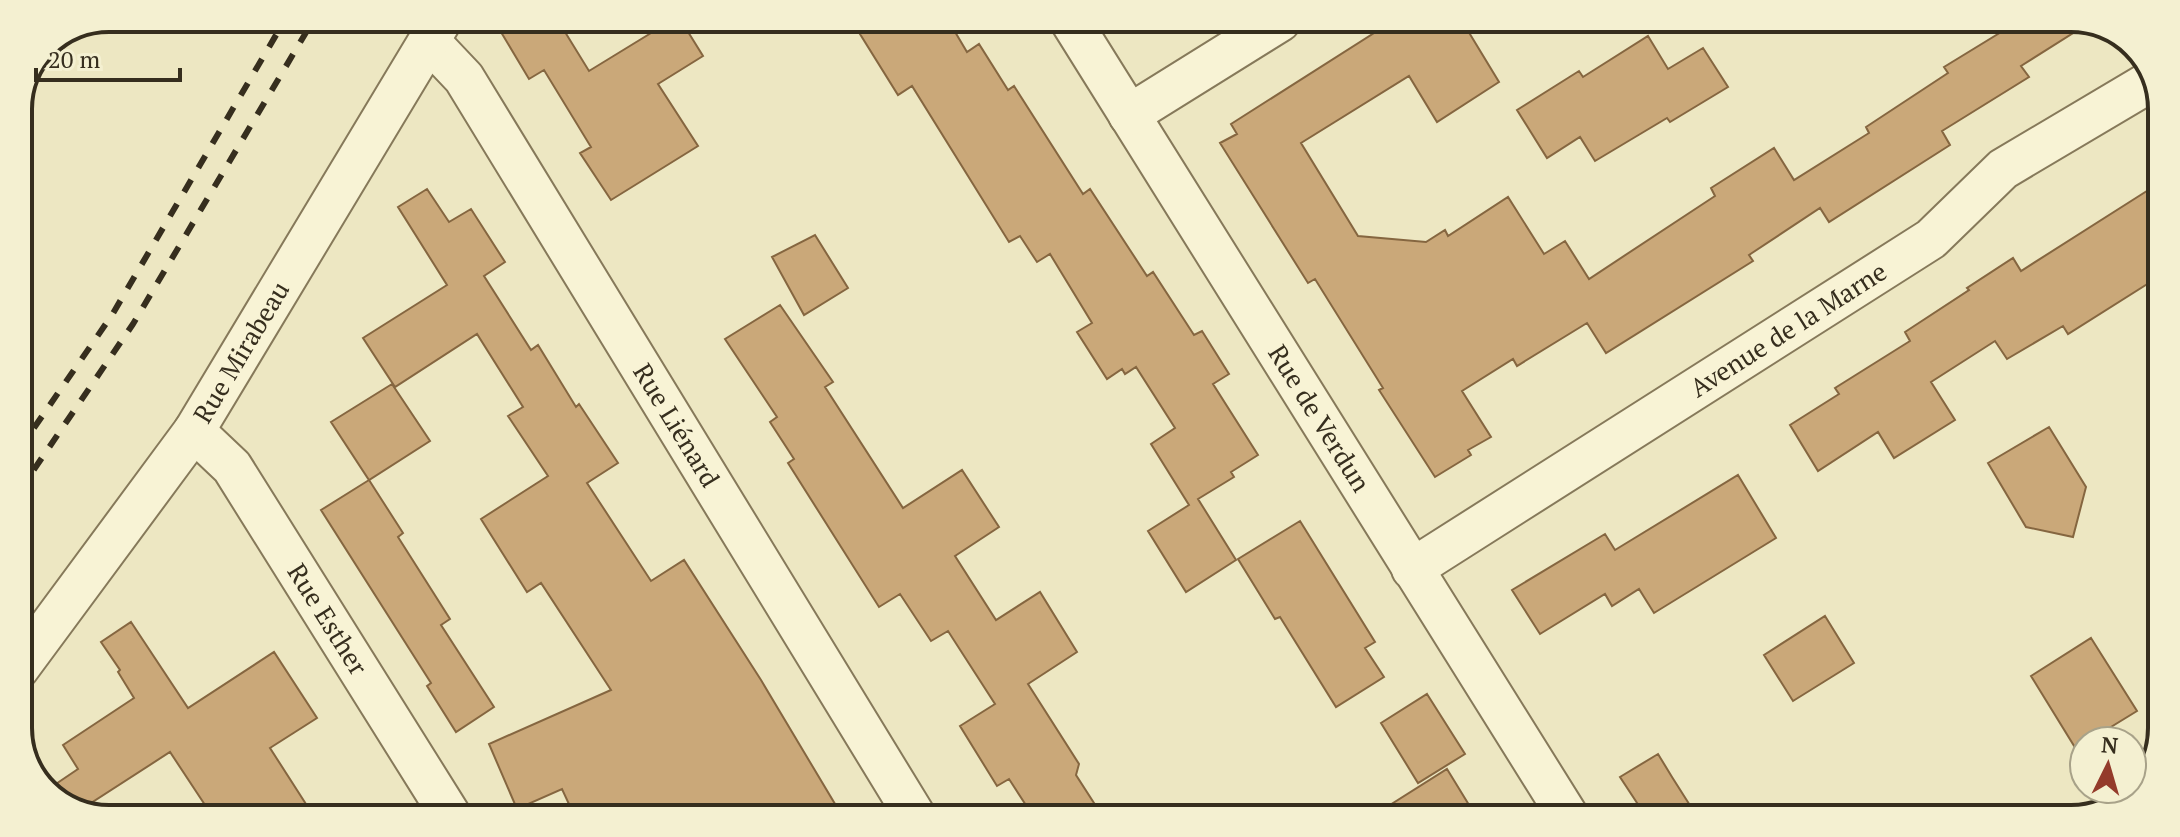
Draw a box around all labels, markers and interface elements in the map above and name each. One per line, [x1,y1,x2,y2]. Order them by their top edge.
scale bar [36,32,180,82]
text: 20 m [48,43,100,75]
street label: Avenue de la Marne [1683,254,1893,404]
street label: Rue Mirabeau [185,274,296,429]
street label: Rue de Verdun [1261,338,1379,498]
street label: Rue Liénard [626,357,728,493]
street label: Rue Esther [281,557,376,681]
north arrow [2068,725,2148,805]
text: N [2100,729,2120,760]

